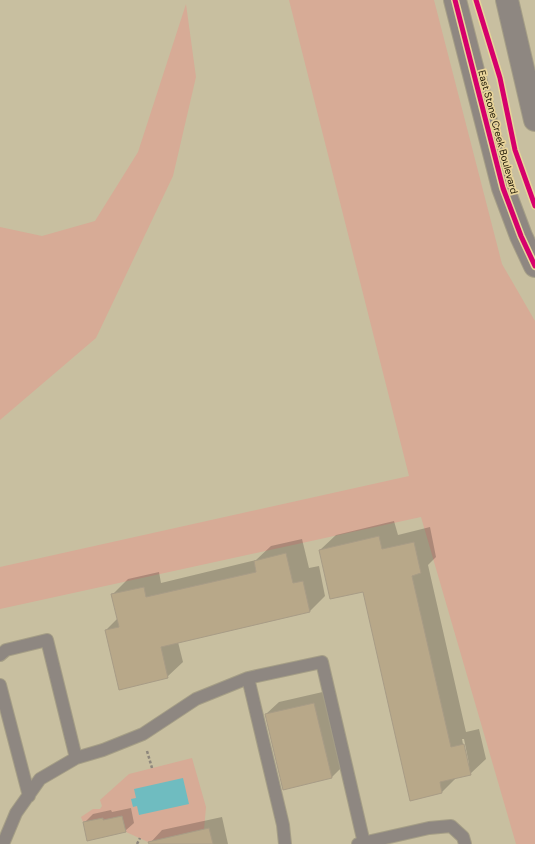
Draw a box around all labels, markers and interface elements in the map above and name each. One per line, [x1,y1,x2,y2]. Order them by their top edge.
street label: East Stone Creek Boulevard [475,69,521,195]

